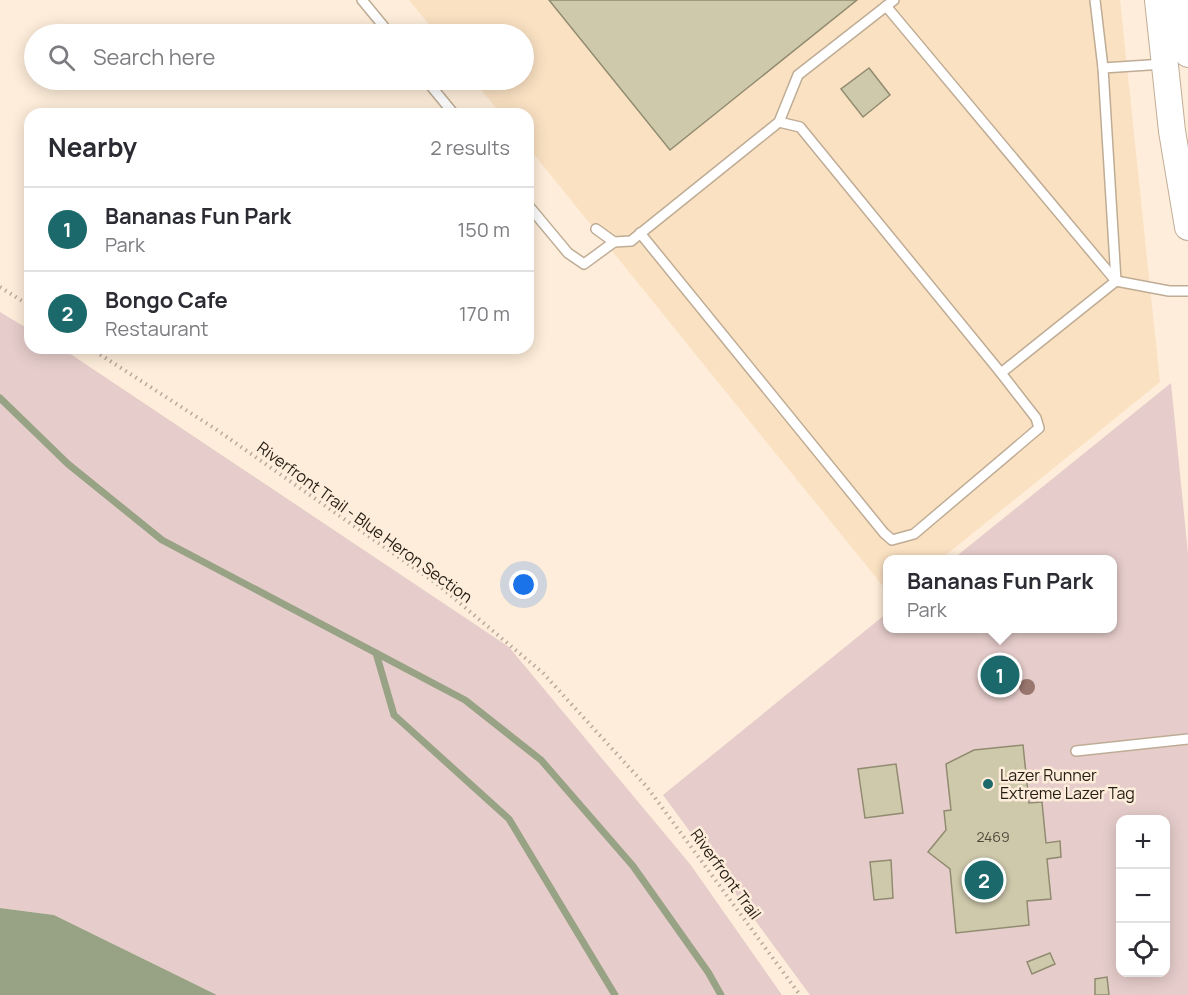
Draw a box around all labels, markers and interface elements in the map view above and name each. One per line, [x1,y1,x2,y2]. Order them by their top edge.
search box [24,24,534,90]
icon: search [45,41,78,74]
text: Search here [93,42,215,72]
text: Nearby [48,129,137,165]
text: 2 results [430,134,510,161]
text: Bananas Fun Park [105,201,291,231]
text: 1 [63,216,72,243]
text: 150 m [457,216,510,243]
text: Park [105,231,145,258]
text: Bongo Cafe [105,285,228,315]
text: 2 [62,300,73,327]
text: 170 m [459,300,510,327]
text: Restaurant [105,315,209,342]
street label: Riverfront Trail - Blue Heron Section [253,436,477,608]
popup [883,555,1117,633]
text: Bananas Fun Park [907,566,1093,596]
your location [509,570,538,599]
text: Park [907,596,947,623]
pin: 1 [980,652,1020,698]
place label: Lazer Runner Extreme Lazer Tag [1000,764,1135,804]
marker: Lazer Runner Extreme Lazer Tag [981,777,995,791]
map controls [1116,815,1170,977]
button: + [1116,815,1170,869]
street label: Riverfront Trail [686,824,766,924]
house number: 2469 [976,827,1010,846]
pin: 2 [964,858,1004,902]
button: − [1116,869,1170,923]
button: locate [1116,923,1170,977]

